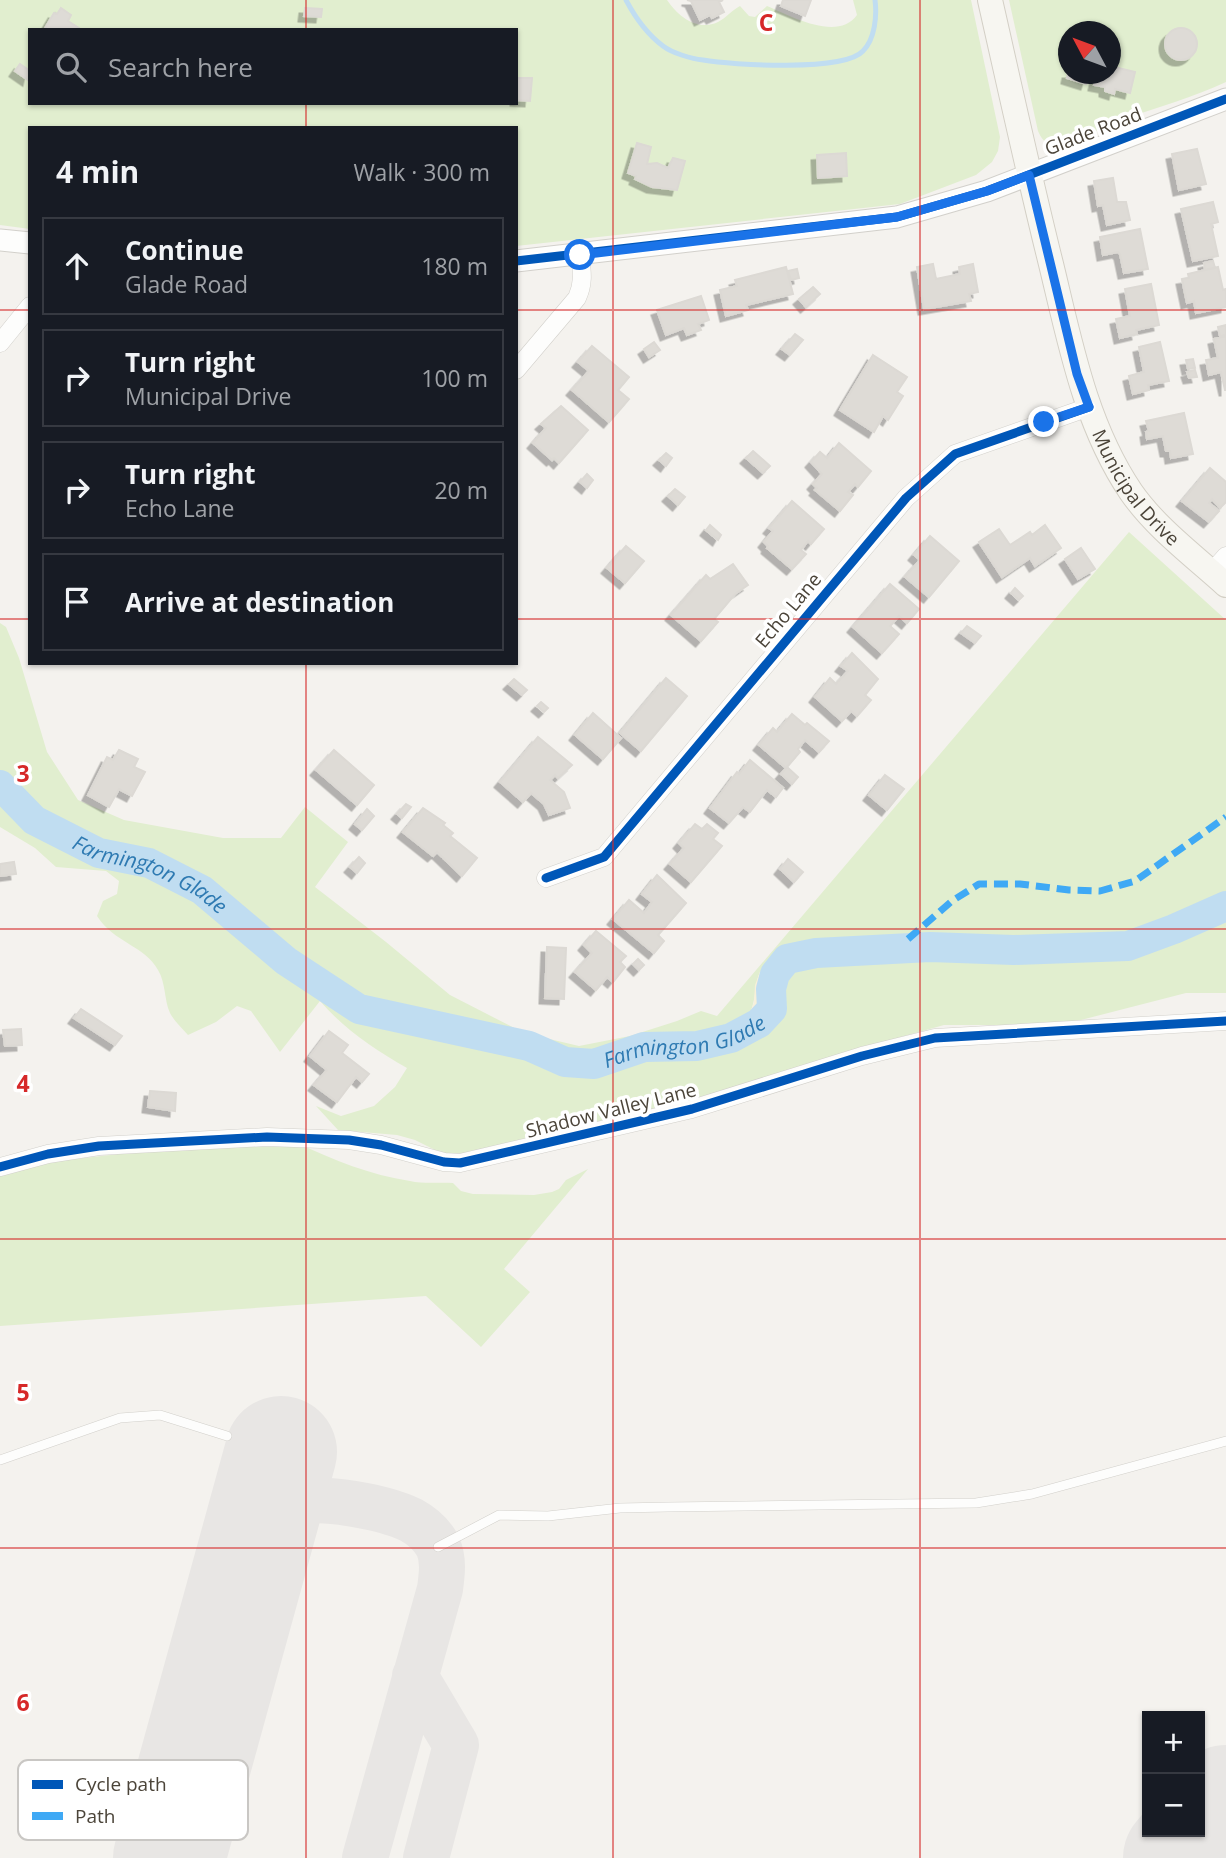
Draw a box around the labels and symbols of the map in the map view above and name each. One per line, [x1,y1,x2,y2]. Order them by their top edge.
text: C [759,6,773,38]
north arrow [1058,21,1121,84]
street label: Glade Road [1041,101,1145,161]
route start [564,239,595,270]
route end [1028,406,1059,437]
street label: Municipal Drive [1086,425,1185,551]
street label: Echo Lane [749,567,827,653]
text: 3 [16,757,30,789]
water label: Farmington Glade [68,828,234,920]
water label: Farmington Glade [599,1008,770,1074]
text: 4 [16,1067,30,1099]
street label: Shadow Valley Lane [523,1076,699,1144]
text: 5 [16,1376,30,1408]
text: 6 [16,1686,30,1718]
legend [18,1760,248,1840]
text: Cycle path [75,1771,167,1797]
text: Path [75,1803,115,1829]

